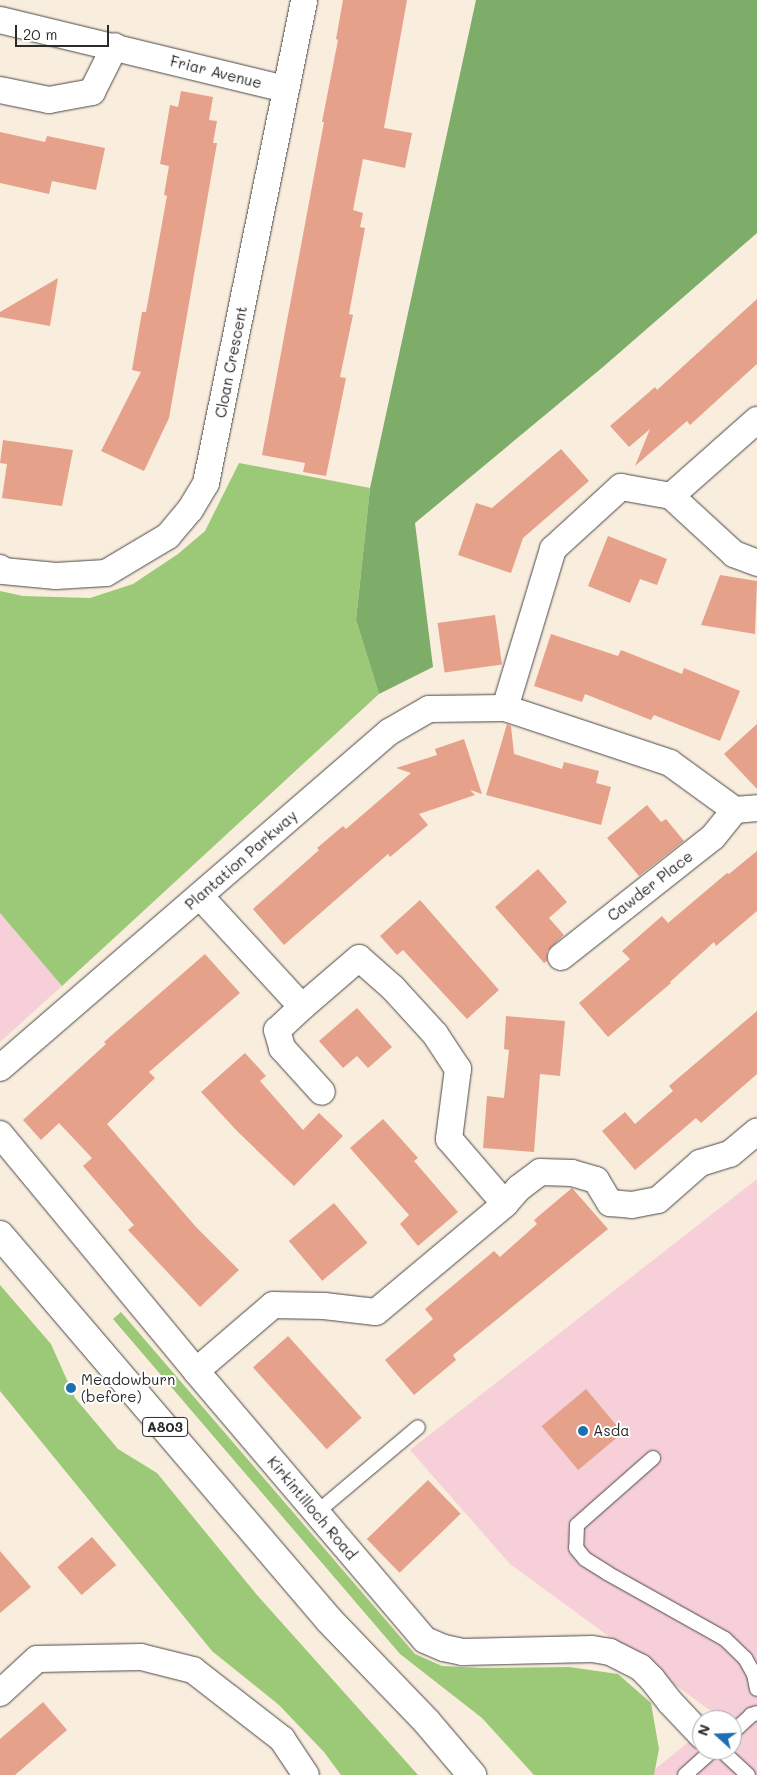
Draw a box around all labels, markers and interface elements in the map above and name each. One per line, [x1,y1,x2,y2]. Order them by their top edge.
scale bar [18,15,111,47]
text: 20 m [23,24,57,44]
street label: Friar Avenue [168,52,264,92]
street label: Cloan Crescent [211,304,251,420]
street label: Plantation Parkway [181,806,301,914]
street label: Cawder Place [604,847,696,925]
place label: Meadowburn (before) [81,1370,175,1405]
marker: Meadowburn (before) [65,1382,77,1394]
road number: A803 [141,1415,189,1438]
place label: Asda [593,1422,630,1440]
marker: Asda [577,1425,589,1437]
street label: Kirkintilloch Road [264,1453,360,1563]
north arrow [692,1710,742,1760]
text: N [693,1722,714,1738]

